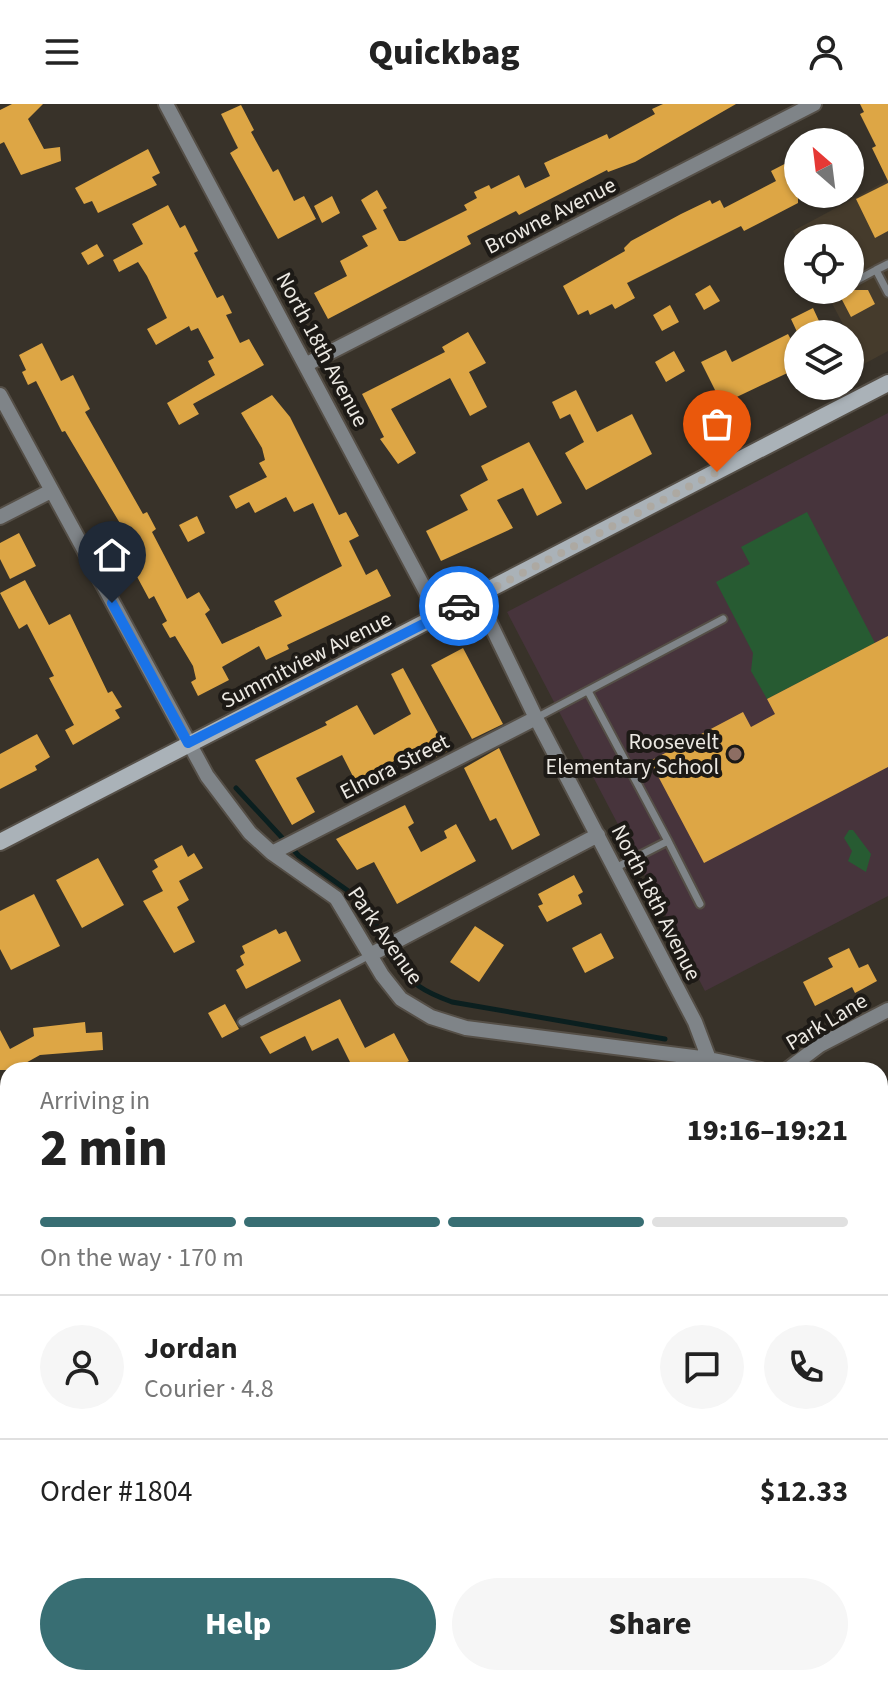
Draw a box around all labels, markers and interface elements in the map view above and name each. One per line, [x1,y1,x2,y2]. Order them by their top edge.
text: Quickbag [368,27,520,78]
icon: menu [40,30,84,74]
icon: person [804,30,848,74]
north arrow [784,128,864,208]
map controls [784,128,864,400]
street label: Browne Avenue [479,169,622,263]
button: locate [784,224,864,304]
street label: North 18th Avenue [268,266,376,433]
button: layers [784,320,864,400]
pin [683,390,751,472]
icon: bag [695,402,739,446]
pin [78,521,146,603]
icon: home [90,533,134,577]
courier [419,566,499,646]
icon: car [437,584,481,628]
street label: Summitview Avenue [216,603,397,717]
street label: Elnora Street [334,725,455,808]
place label: Roosevelt Elementary School [546,726,720,783]
marker: Roosevelt Elementary School [726,745,744,763]
street label: North 18th Avenue [603,819,709,986]
street label: Park Avenue [340,880,431,991]
street label: Park Lane [780,985,874,1059]
text: Arriving in [40,1082,150,1119]
text: 19:16–19:21 [687,1109,848,1152]
text: 2 min [40,1112,168,1186]
text: On the way · 170 m [40,1239,244,1276]
button: person [40,1325,124,1409]
button: chat [660,1325,744,1409]
button: phone [764,1325,848,1409]
text: Jordan [144,1327,238,1370]
text: Courier · 4.8 [144,1370,274,1407]
text: Order #1804 [40,1470,193,1513]
text: $12.33 [760,1470,848,1513]
button: Help [40,1578,436,1670]
button: Share [452,1578,848,1670]

